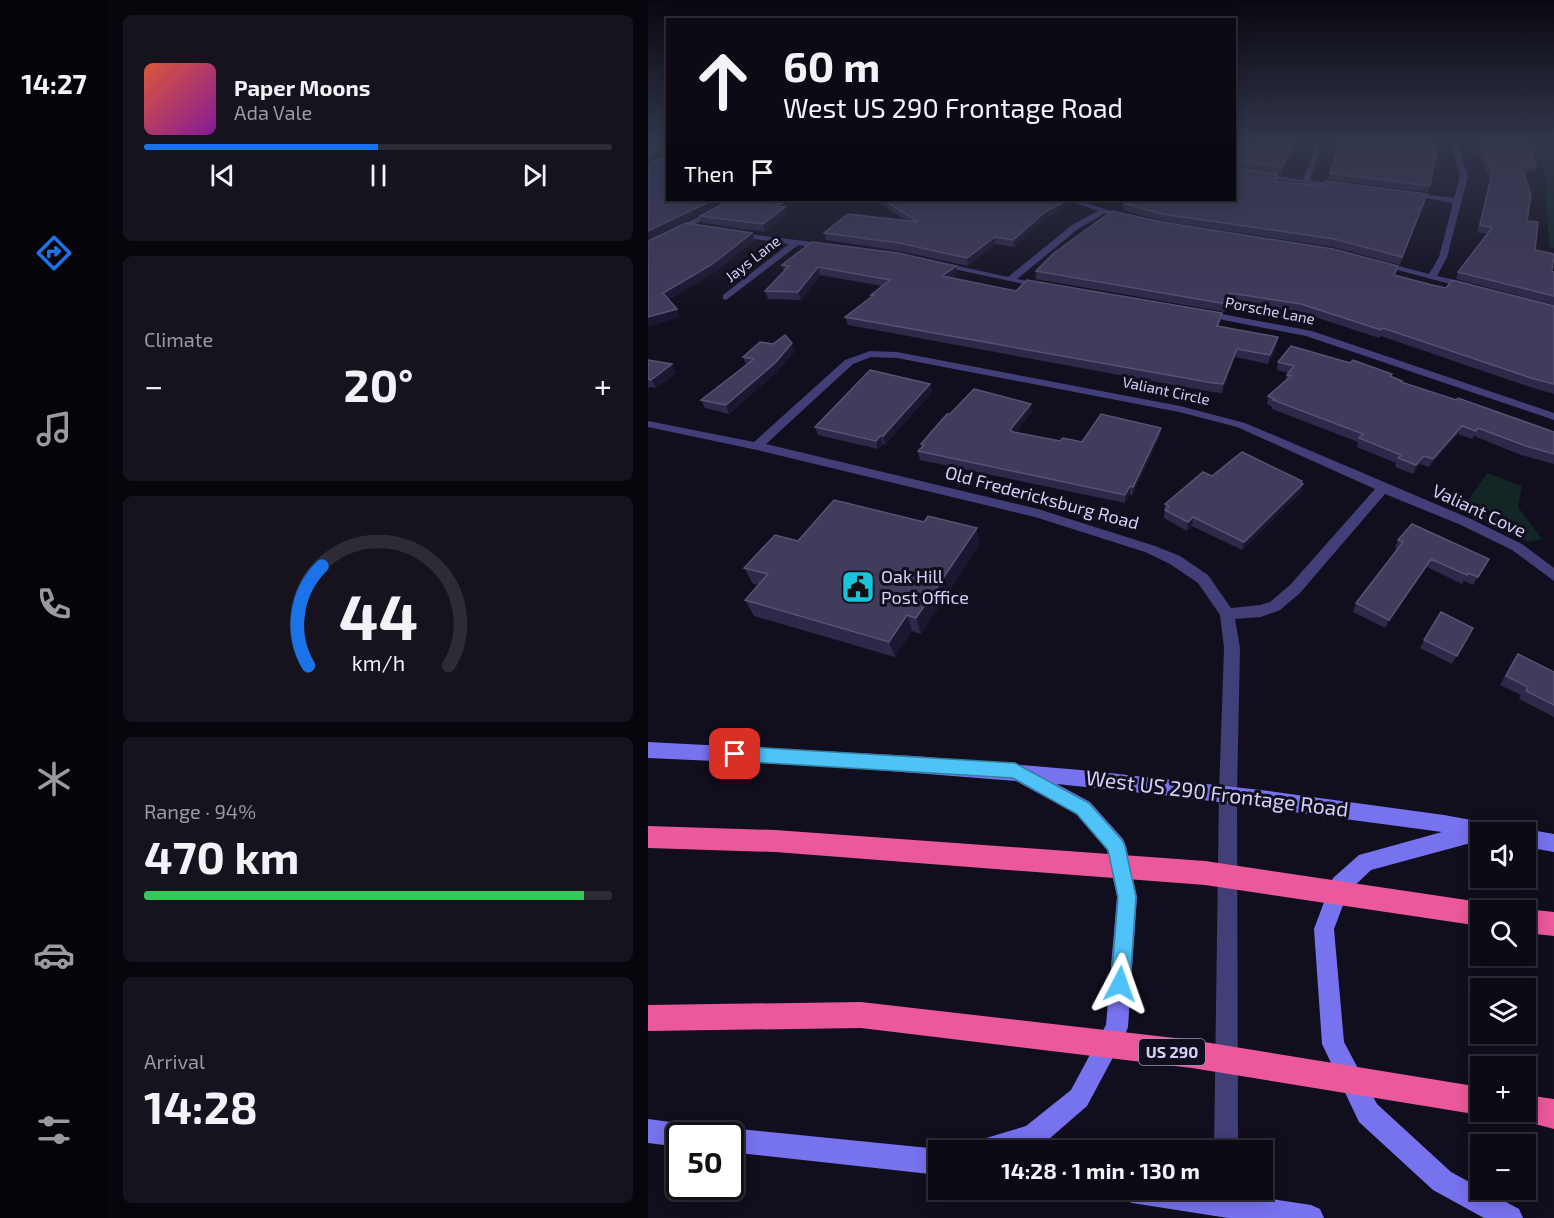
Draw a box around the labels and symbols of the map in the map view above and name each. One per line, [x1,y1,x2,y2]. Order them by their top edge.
street label: Jays Lane [721,231,784,285]
street label: Porsche Lane [1224,292,1317,328]
street label: Valiant Circle [1121,372,1212,408]
street label: Old Fredericksburg Road [943,461,1142,534]
street label: Valiant Cove [1429,479,1530,541]
place label: Oak Hill Post Office [881,565,969,608]
public building icon: Oak Hill Post Office [840,569,876,605]
pin [709,728,760,779]
street label: West US 290 Frontage Road [1084,764,1350,821]
position arrow [1088,952,1152,1016]
road number: US 290 [1139,1039,1205,1065]
speed limit sign: 50 [666,1122,744,1200]

